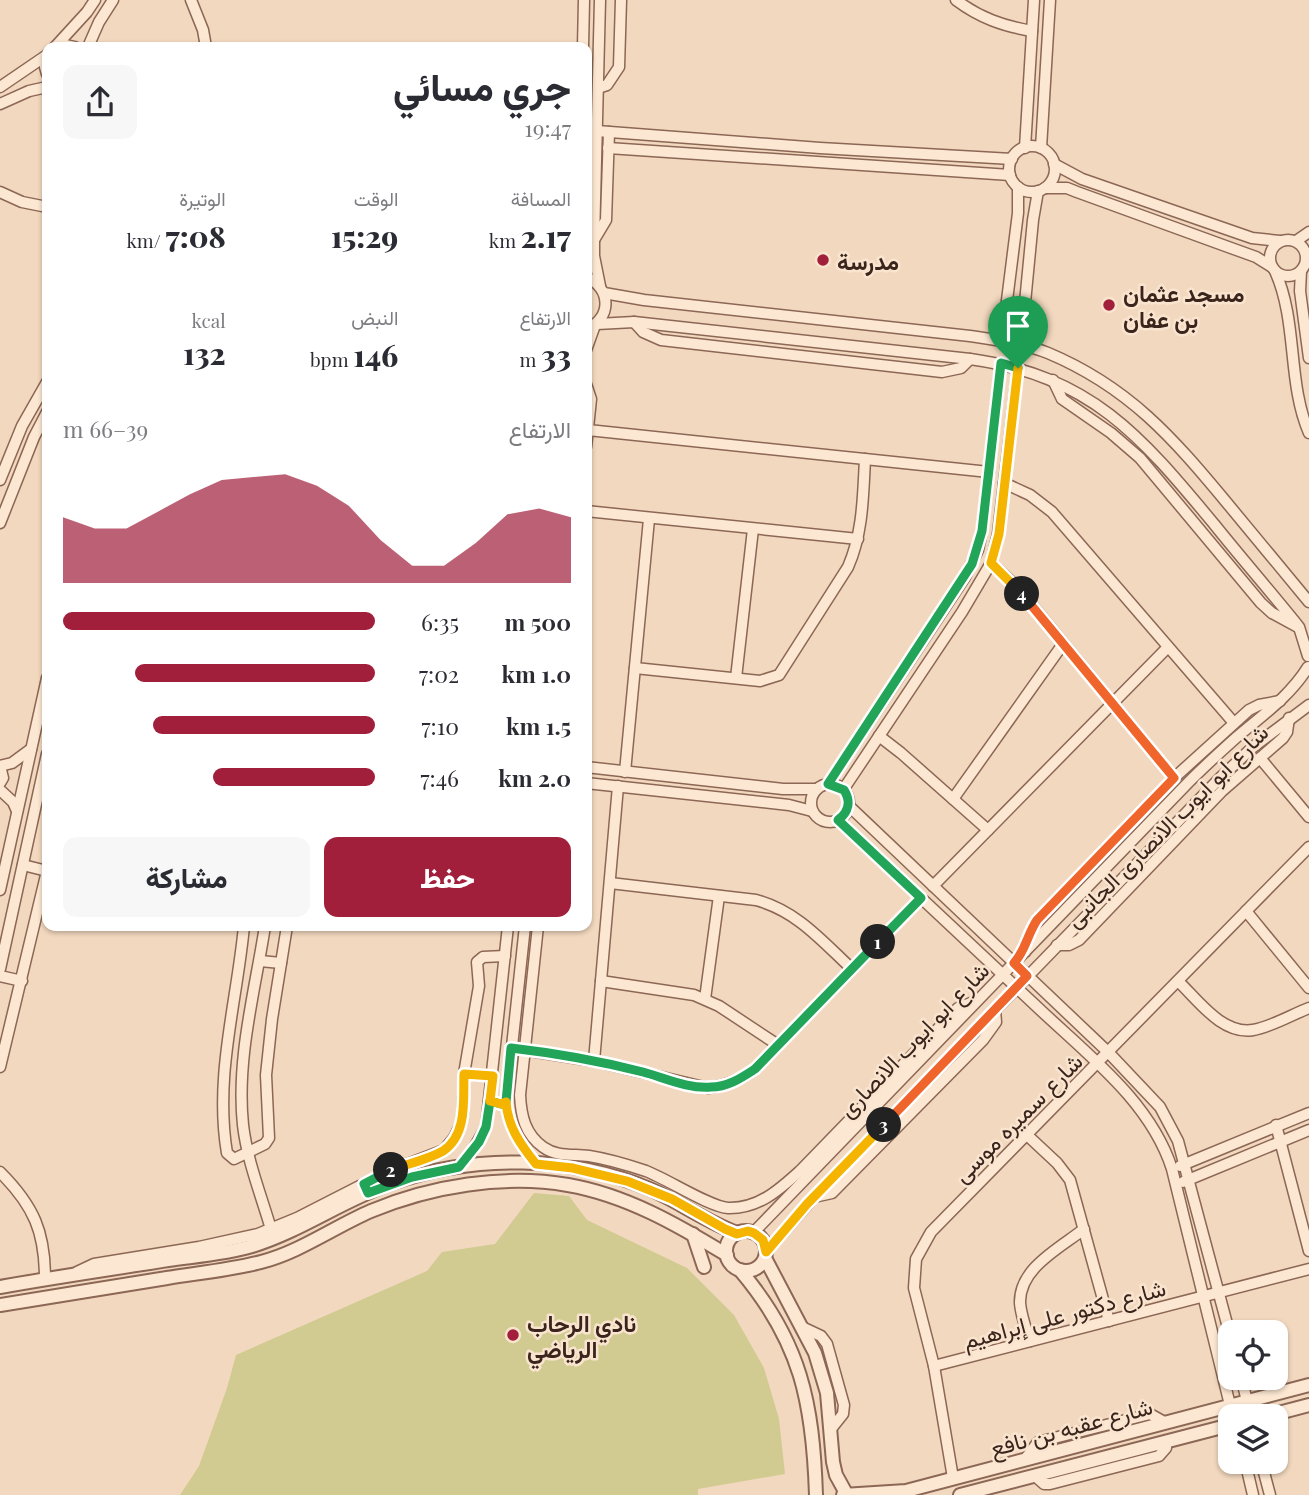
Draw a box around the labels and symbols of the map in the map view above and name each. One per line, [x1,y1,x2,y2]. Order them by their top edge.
place label: مدرسة [837,245,899,277]
marker: مدرسة [815,252,831,268]
place label: مسجد عثمان بن عفان [1123,277,1244,334]
pin [988,296,1048,368]
marker: مسجد عثمان بن عفان [1101,297,1117,313]
pin: 4 [1004,576,1040,612]
street label: شارع ابو ايوب الانصارى الجانبى [1058,717,1276,935]
pin: 1 [860,925,896,960]
street label: شارع ابو ايوب الانصارى [831,955,997,1125]
street label: شارع سميره موسى [945,1045,1090,1190]
pin: 3 [866,1108,902,1142]
pin: 2 [374,1152,408,1188]
street label: شارع دكتور على إبراهيم [959,1271,1169,1357]
place label: نادي الرحاب الرياضي [527,1307,636,1370]
marker: نادي الرحاب الرياضي [505,1327,521,1343]
street label: شارع عقبه بن نافع [986,1389,1156,1465]

